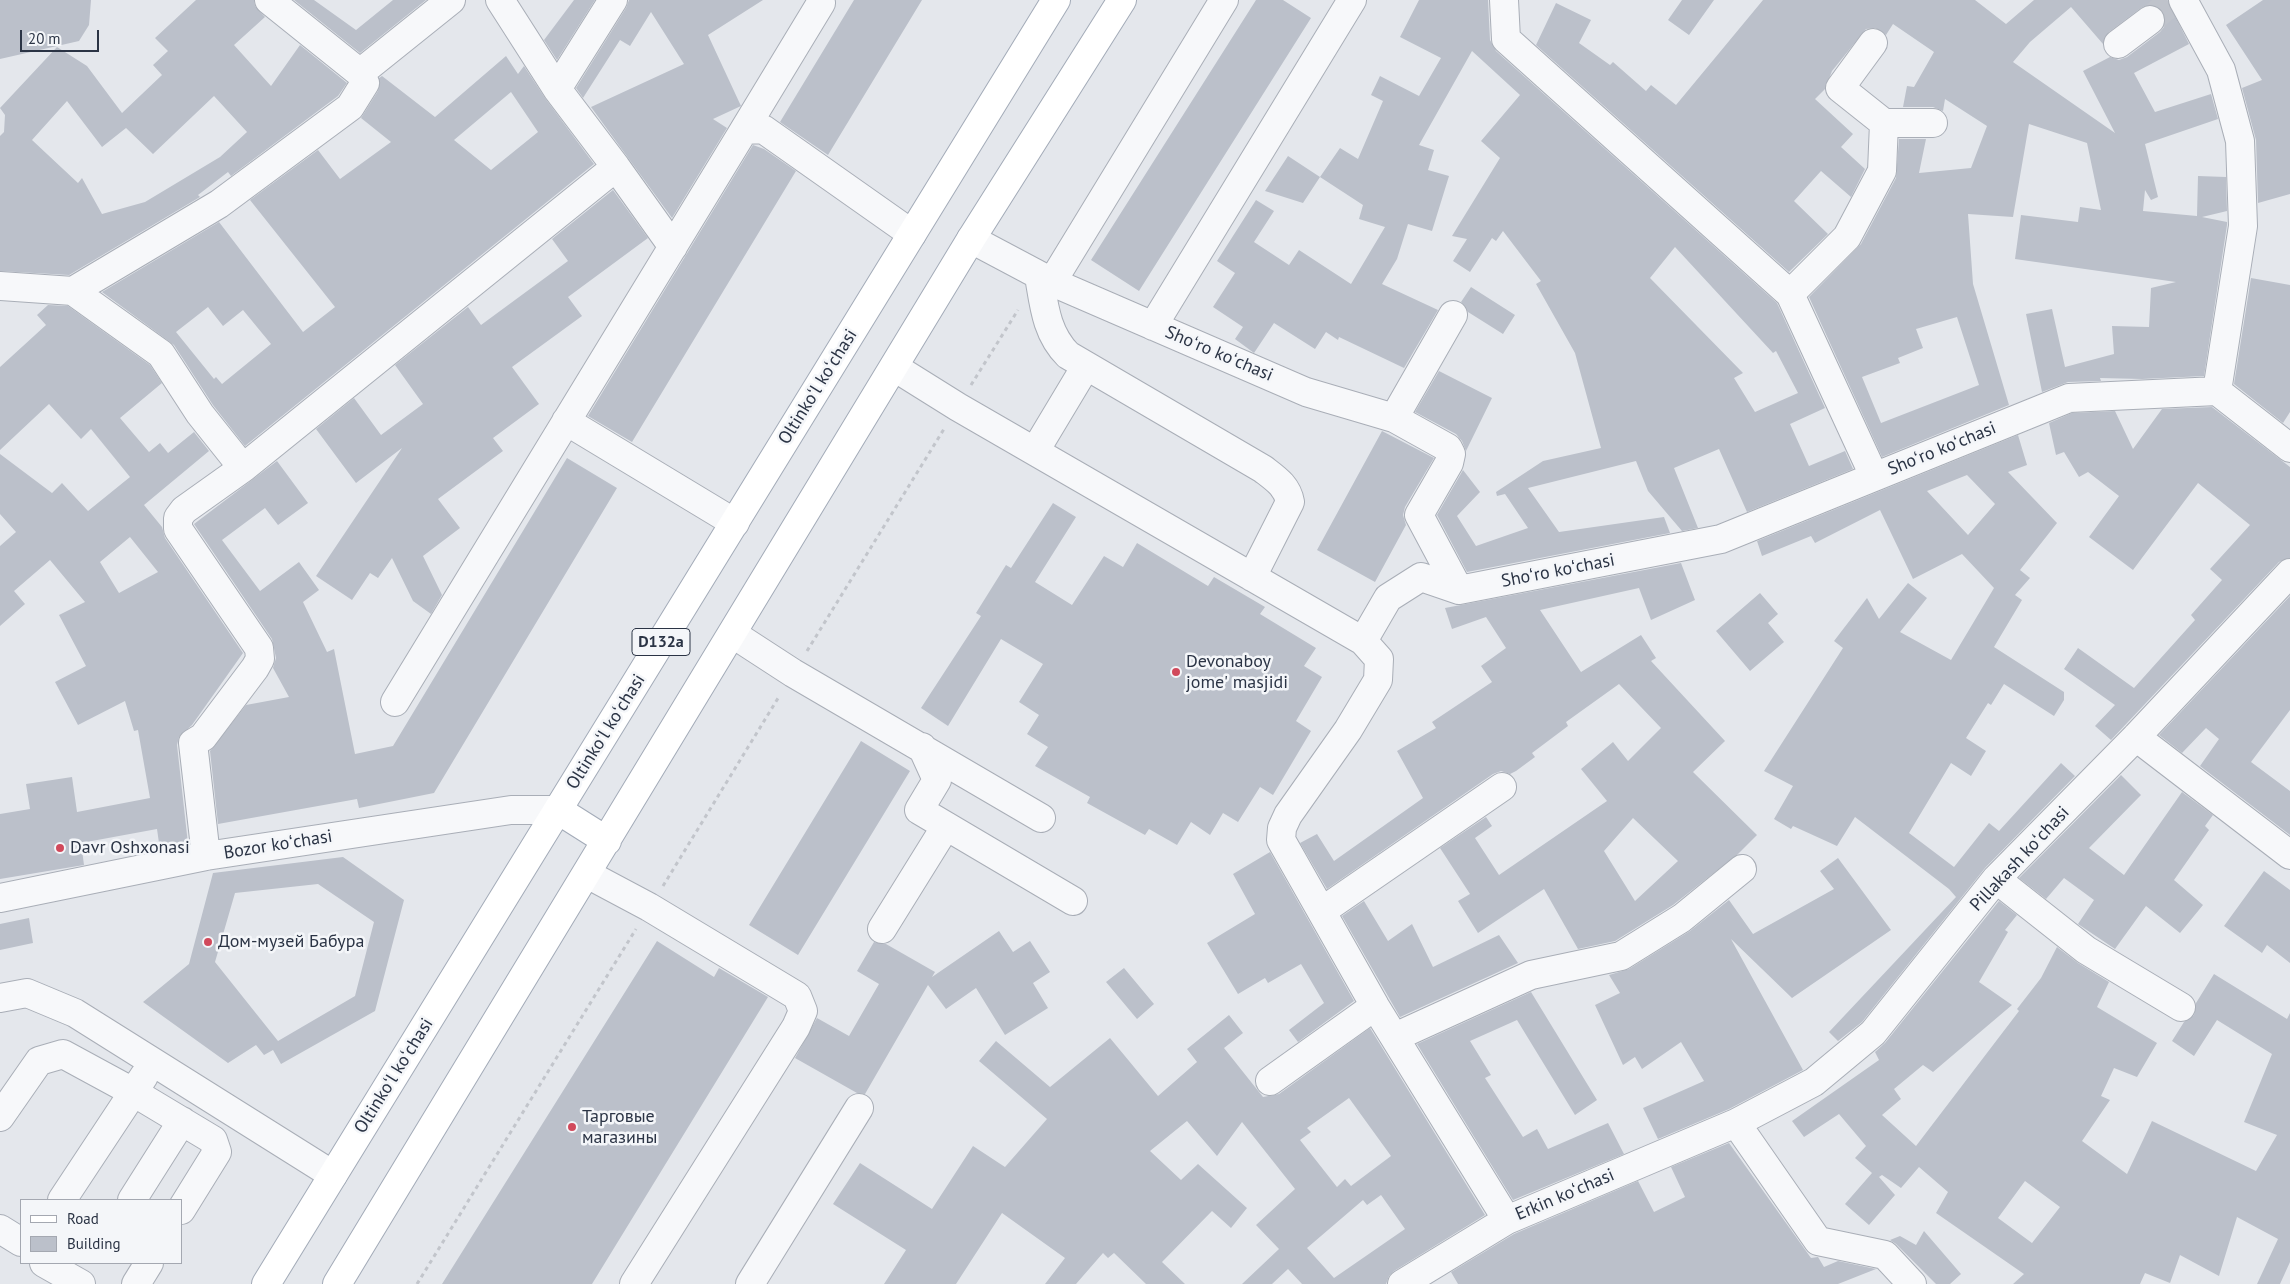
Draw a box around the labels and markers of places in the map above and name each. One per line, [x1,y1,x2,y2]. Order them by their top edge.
place label: Devonaboy jome' masjidi [1186,651,1288,694]
marker: Devonaboy jome' masjidi [1170,666,1182,678]
place label: Davr Oshxonasi [70,837,190,859]
marker: Davr Oshxonasi [54,842,66,854]
place label: Дом-музей Бабура [218,931,364,953]
marker: Дом-музей Бабура [202,936,214,948]
place label: Тарговые магазины [582,1106,657,1148]
marker: Тарговые магазины [566,1121,578,1133]

